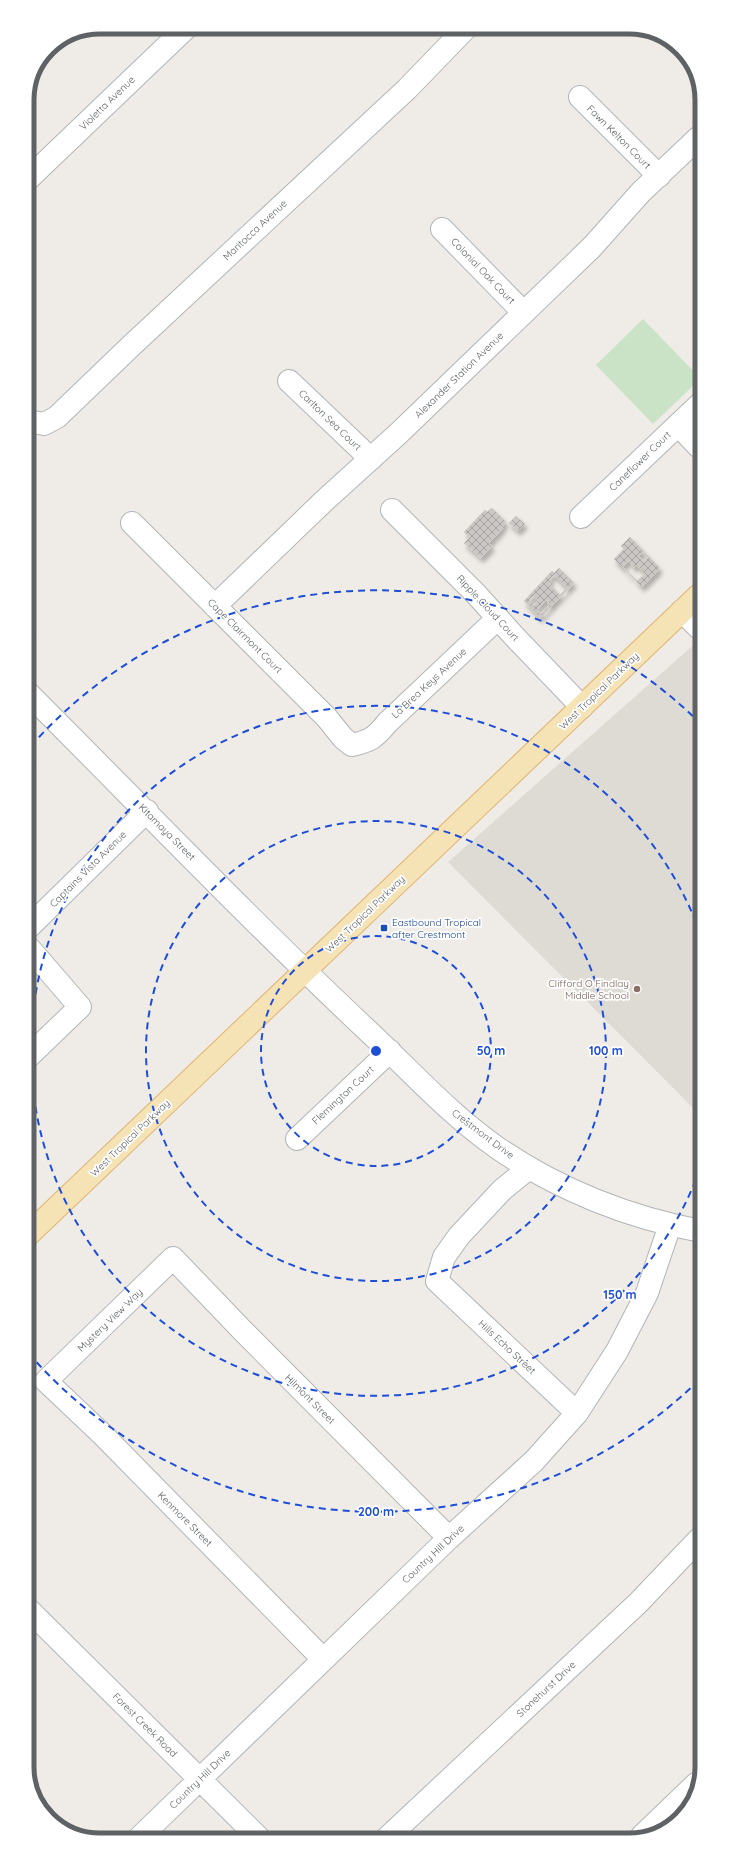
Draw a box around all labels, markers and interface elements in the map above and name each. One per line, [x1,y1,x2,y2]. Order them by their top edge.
street label: Violetta Avenue [76,73,138,133]
street label: Fawn Kelton Court [584,102,654,172]
street label: Maritocca Avenue [220,197,290,263]
street label: Colonial Oak Court [448,235,518,307]
street label: Alexander Station Avenue [412,329,506,421]
street label: Carlton Sea Court [296,387,365,454]
street label: Caneflower Court [606,428,674,494]
street label: Ripple Cloud Court [454,572,523,644]
street label: Cape Clairmont Court [205,596,286,677]
street label: La Brea Keys Avenue [389,645,470,721]
street label: West Tropical Parkway [556,649,642,733]
street label: Kitamaya Street [136,801,199,864]
street label: Captains Vista Avenue [47,828,129,910]
street label: West Tropical Parkway [322,872,408,956]
place label: Eastbound Tropical after Crestmont [392,916,481,941]
marker: Eastbound Tropical after Crestmont [379,923,389,933]
place label: Clifford O Findlay Middle School [548,977,629,1002]
marker: Clifford O Findlay Middle School [632,984,642,994]
text: 50 m [477,1043,505,1058]
text: 100 m [589,1043,623,1058]
centre of rings [369,1044,383,1058]
street label: Flemington Court [309,1062,377,1127]
street label: West Tropical Parkway [87,1096,173,1180]
street label: Crestmont Drive [449,1106,517,1162]
street label: Mystery View Way [75,1286,145,1354]
text: 150 m [603,1287,637,1302]
street label: Hills Echo Street [476,1317,539,1377]
street label: Hilmont Street [282,1371,338,1427]
street label: Kenmore Street [155,1489,216,1550]
text: 200 m [358,1504,394,1519]
street label: Country Hill Drive [399,1522,467,1586]
street label: Stonehurst Drive [514,1658,579,1720]
street label: Forest Creek Road [110,1690,180,1760]
street label: Country Hill Drive [167,1746,234,1812]

